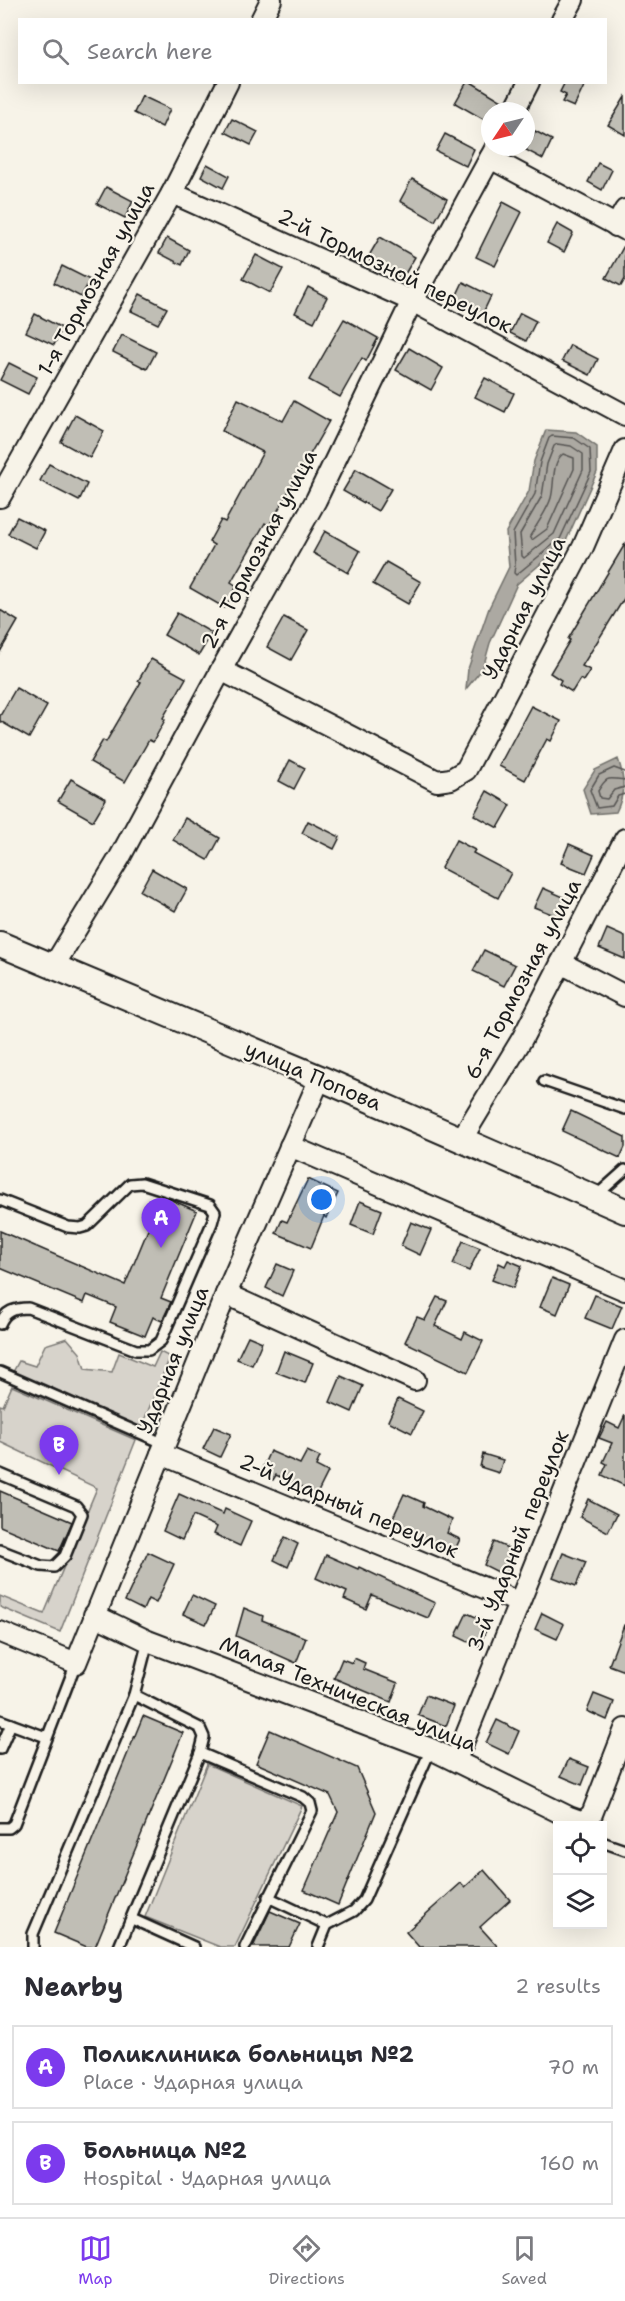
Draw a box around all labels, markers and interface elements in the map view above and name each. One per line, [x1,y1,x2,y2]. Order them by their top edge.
search box [18,18,607,84]
icon: search [39,35,72,68]
text: Search here [87,37,213,66]
north arrow [481,102,535,156]
street label: 1-я Тормозная улица [31,177,161,381]
street label: 2-й Тормозной переулок [273,202,517,340]
street label: 2-я Тормозная улица [194,444,324,654]
street label: Ударная улица [476,532,572,684]
street label: 6-я Тормозная улица [458,874,588,1084]
street label: улица Попова [240,1035,386,1117]
your location [307,1185,336,1214]
pin: A [142,1198,180,1248]
street label: Ударная улица [131,1282,215,1438]
pin: B [40,1426,78,1475]
street label: 3-й Ударный переулок [461,1426,575,1656]
street label: 2-й Ударный переулок [235,1447,463,1565]
street label: Малая Техническая улица [215,1630,481,1758]
map controls [553,1821,607,1929]
button: locate [553,1821,607,1875]
button: layers [553,1875,607,1929]
text: Nearby [24,1969,123,2004]
text: 2 results [515,1973,601,1999]
text: Поликлиника больницы №2 [83,2040,414,2069]
text: A [38,2054,53,2080]
text: 70 m [547,2054,599,2080]
text: Place · Ударная улица [83,2069,303,2095]
text: Больница №2 [83,2136,247,2165]
text: B [39,2150,52,2176]
text: 160 m [540,2150,599,2176]
text: Hospital · Ударная улица [83,2165,331,2191]
tab: Map [78,2232,112,2289]
tab: Directions [269,2232,345,2289]
tab: Saved [501,2232,547,2289]

